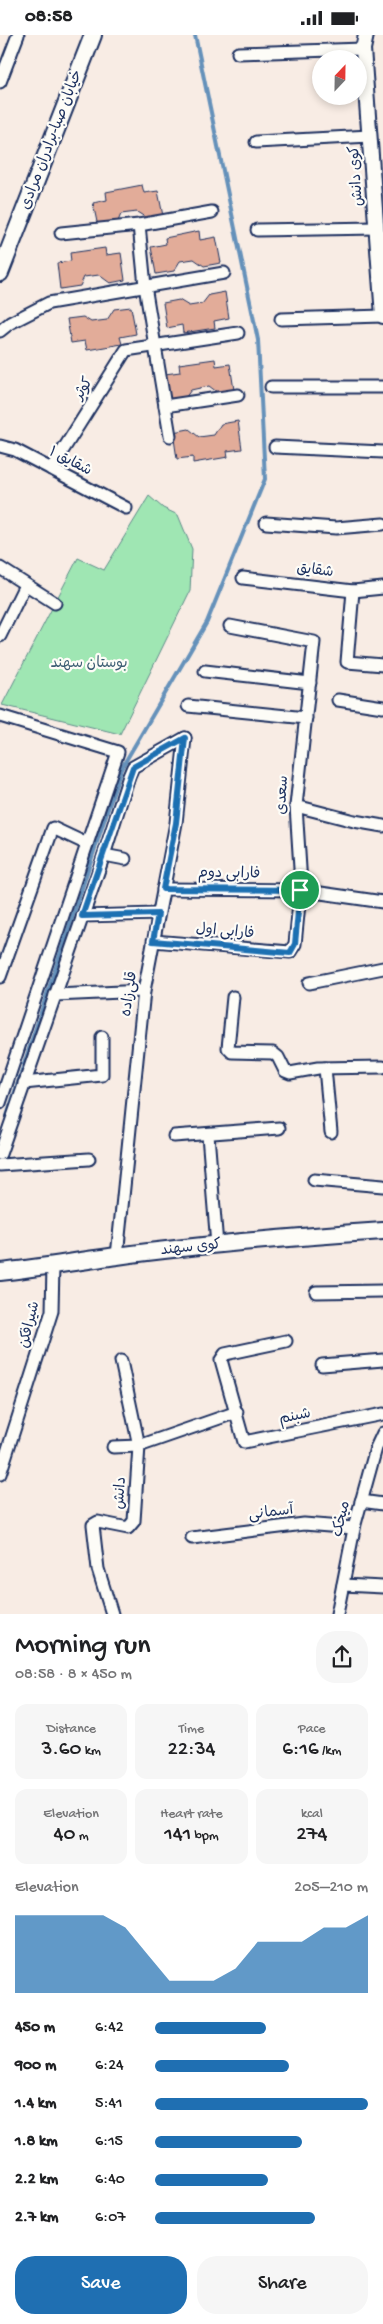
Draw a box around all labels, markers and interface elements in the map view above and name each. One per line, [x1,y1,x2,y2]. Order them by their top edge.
text: 08:58 [25,6,73,29]
north arrow [312,50,368,105]
map controls [312,50,367,105]
street label: خیابان صبا-برادران مرادی [17,68,87,212]
street label: کوی دانش [346,145,368,207]
street label: کوثر [69,375,98,405]
street label: شقایق ۱ [45,444,95,480]
street label: شقایق [296,560,334,582]
park label: بوستان سهند [50,655,128,673]
street label: سعدی [273,775,293,815]
street label: فارابی دوم [198,864,260,885]
pin [279,869,321,911]
icon: arrive [286,876,314,904]
street label: فارابی اول [195,920,255,944]
street label: قلی‌زاده [118,970,142,1018]
street label: کوی سهند [160,1236,222,1260]
street label: شیر‌افکن [16,1300,44,1350]
street label: شبنم [277,1405,313,1430]
street label: دانش [111,1476,131,1510]
street label: میخک [329,1499,355,1539]
street label: آسمانی [247,1500,296,1525]
text: Morning run [15,1630,150,1663]
button: share [316,1631,368,1683]
text: 08:58 · 8 × 450 m [15,1666,132,1685]
text: Distance [46,1721,96,1738]
text: Time [179,1721,204,1738]
text: Pace [298,1721,326,1738]
text: 3.60 [41,1738,81,1763]
text: 22:34 [167,1738,216,1763]
text: 6:16 [282,1738,319,1763]
text: km [81,1743,101,1760]
text: /km [319,1743,341,1760]
text: Elevation [43,1806,99,1823]
text: Heart rate [160,1806,223,1823]
text: kcal [301,1806,323,1823]
text: 40 [54,1823,75,1848]
text: 141 [164,1823,191,1848]
text: 274 [296,1823,327,1848]
text: m [75,1828,89,1845]
text: bpm [191,1828,219,1845]
text: Elevation [15,1879,79,1898]
text: 205–210 m [294,1879,368,1898]
text: 450 m [15,2019,55,2038]
text: 6:42 [95,2019,124,2038]
text: 900 m [15,2057,56,2076]
text: 6:24 [95,2057,124,2076]
text: 1.4 km [15,2095,56,2114]
text: 5:41 [95,2095,122,2114]
text: 1.8 km [15,2133,58,2152]
text: 6:15 [95,2133,123,2152]
text: 2.2 km [15,2171,58,2190]
text: 6:40 [95,2171,125,2190]
text: 2.7 km [15,2209,58,2228]
text: 6:07 [95,2209,126,2228]
button: Save [15,2256,187,2314]
button: Share [197,2256,368,2314]

